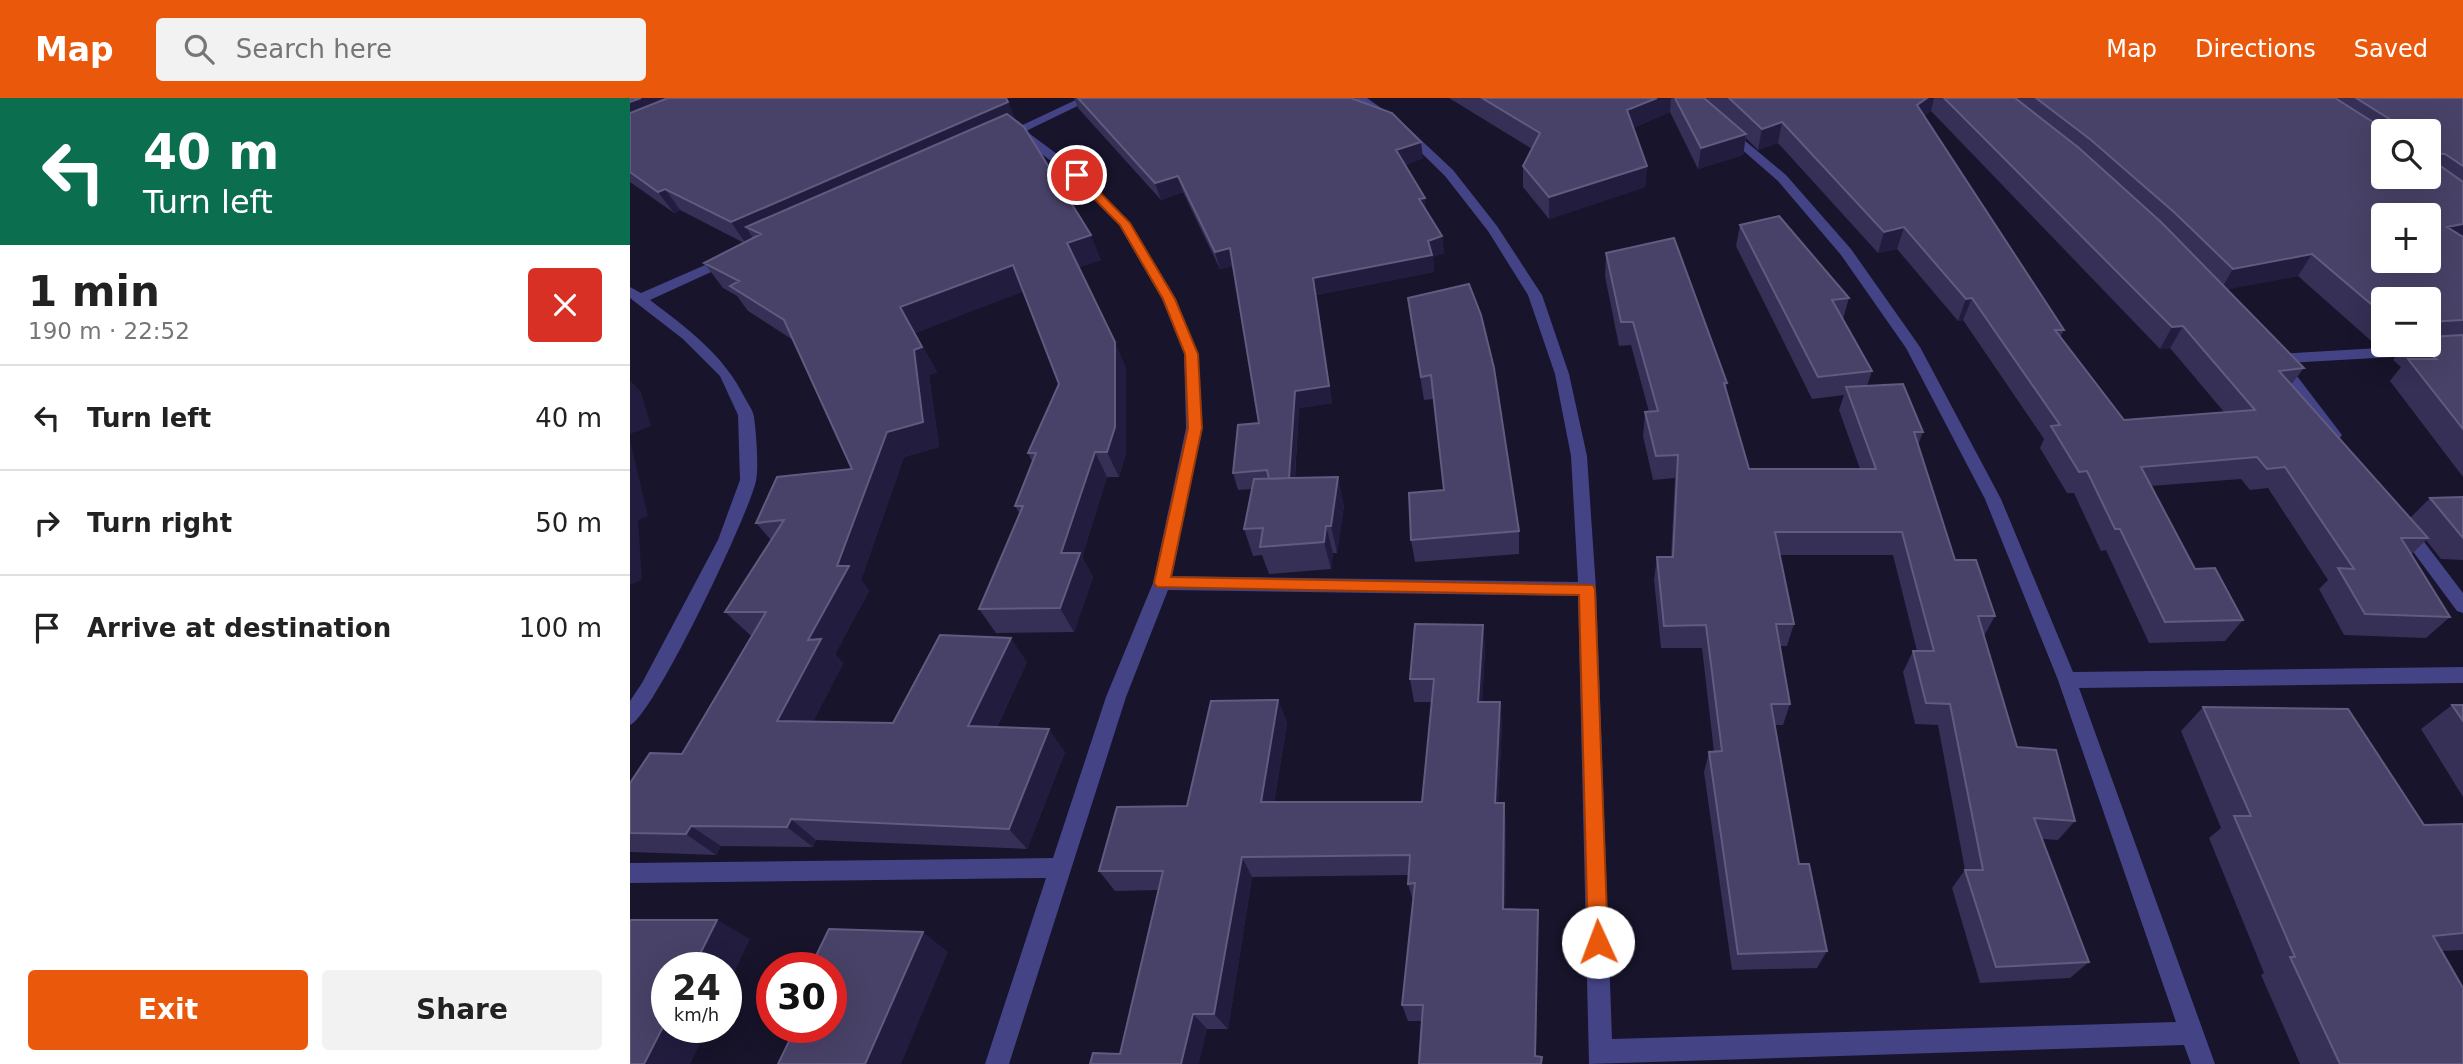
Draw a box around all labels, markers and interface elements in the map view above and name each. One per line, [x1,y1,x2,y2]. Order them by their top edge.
search box [156,18,646,81]
text: Map [35,30,114,69]
icon: search [180,30,218,68]
text: Search here [236,34,392,64]
text: Map [2106,35,2157,63]
text: Directions [2195,35,2316,63]
text: Saved [2354,35,2428,63]
map controls [2371,119,2441,357]
button: search [2371,119,2441,189]
text: 40 m [143,124,279,181]
icon: left [28,126,119,217]
pin [1047,145,1107,205]
icon: arrive [1058,156,1096,194]
text: Turn left [143,183,273,221]
button: + [2371,203,2441,273]
text: 1 min [28,267,160,316]
button: close [528,268,602,342]
button: − [2371,287,2441,357]
text: 190 m · 22:52 [28,318,190,344]
icon: left [28,399,66,437]
text: Turn left [87,403,211,433]
text: 40 m [535,403,602,433]
icon: right [28,504,66,542]
text: Turn right [87,508,232,538]
text: 50 m [535,508,602,538]
icon: arrive [28,609,66,647]
text: Arrive at destination [87,613,391,643]
text: 100 m [519,613,602,643]
position arrow [1561,905,1635,979]
speed limit sign: 30 [756,952,847,1043]
text: 24 [672,968,721,1008]
button: Exit [28,970,308,1050]
button: Share [322,970,602,1050]
text: km/h [674,1004,719,1025]

